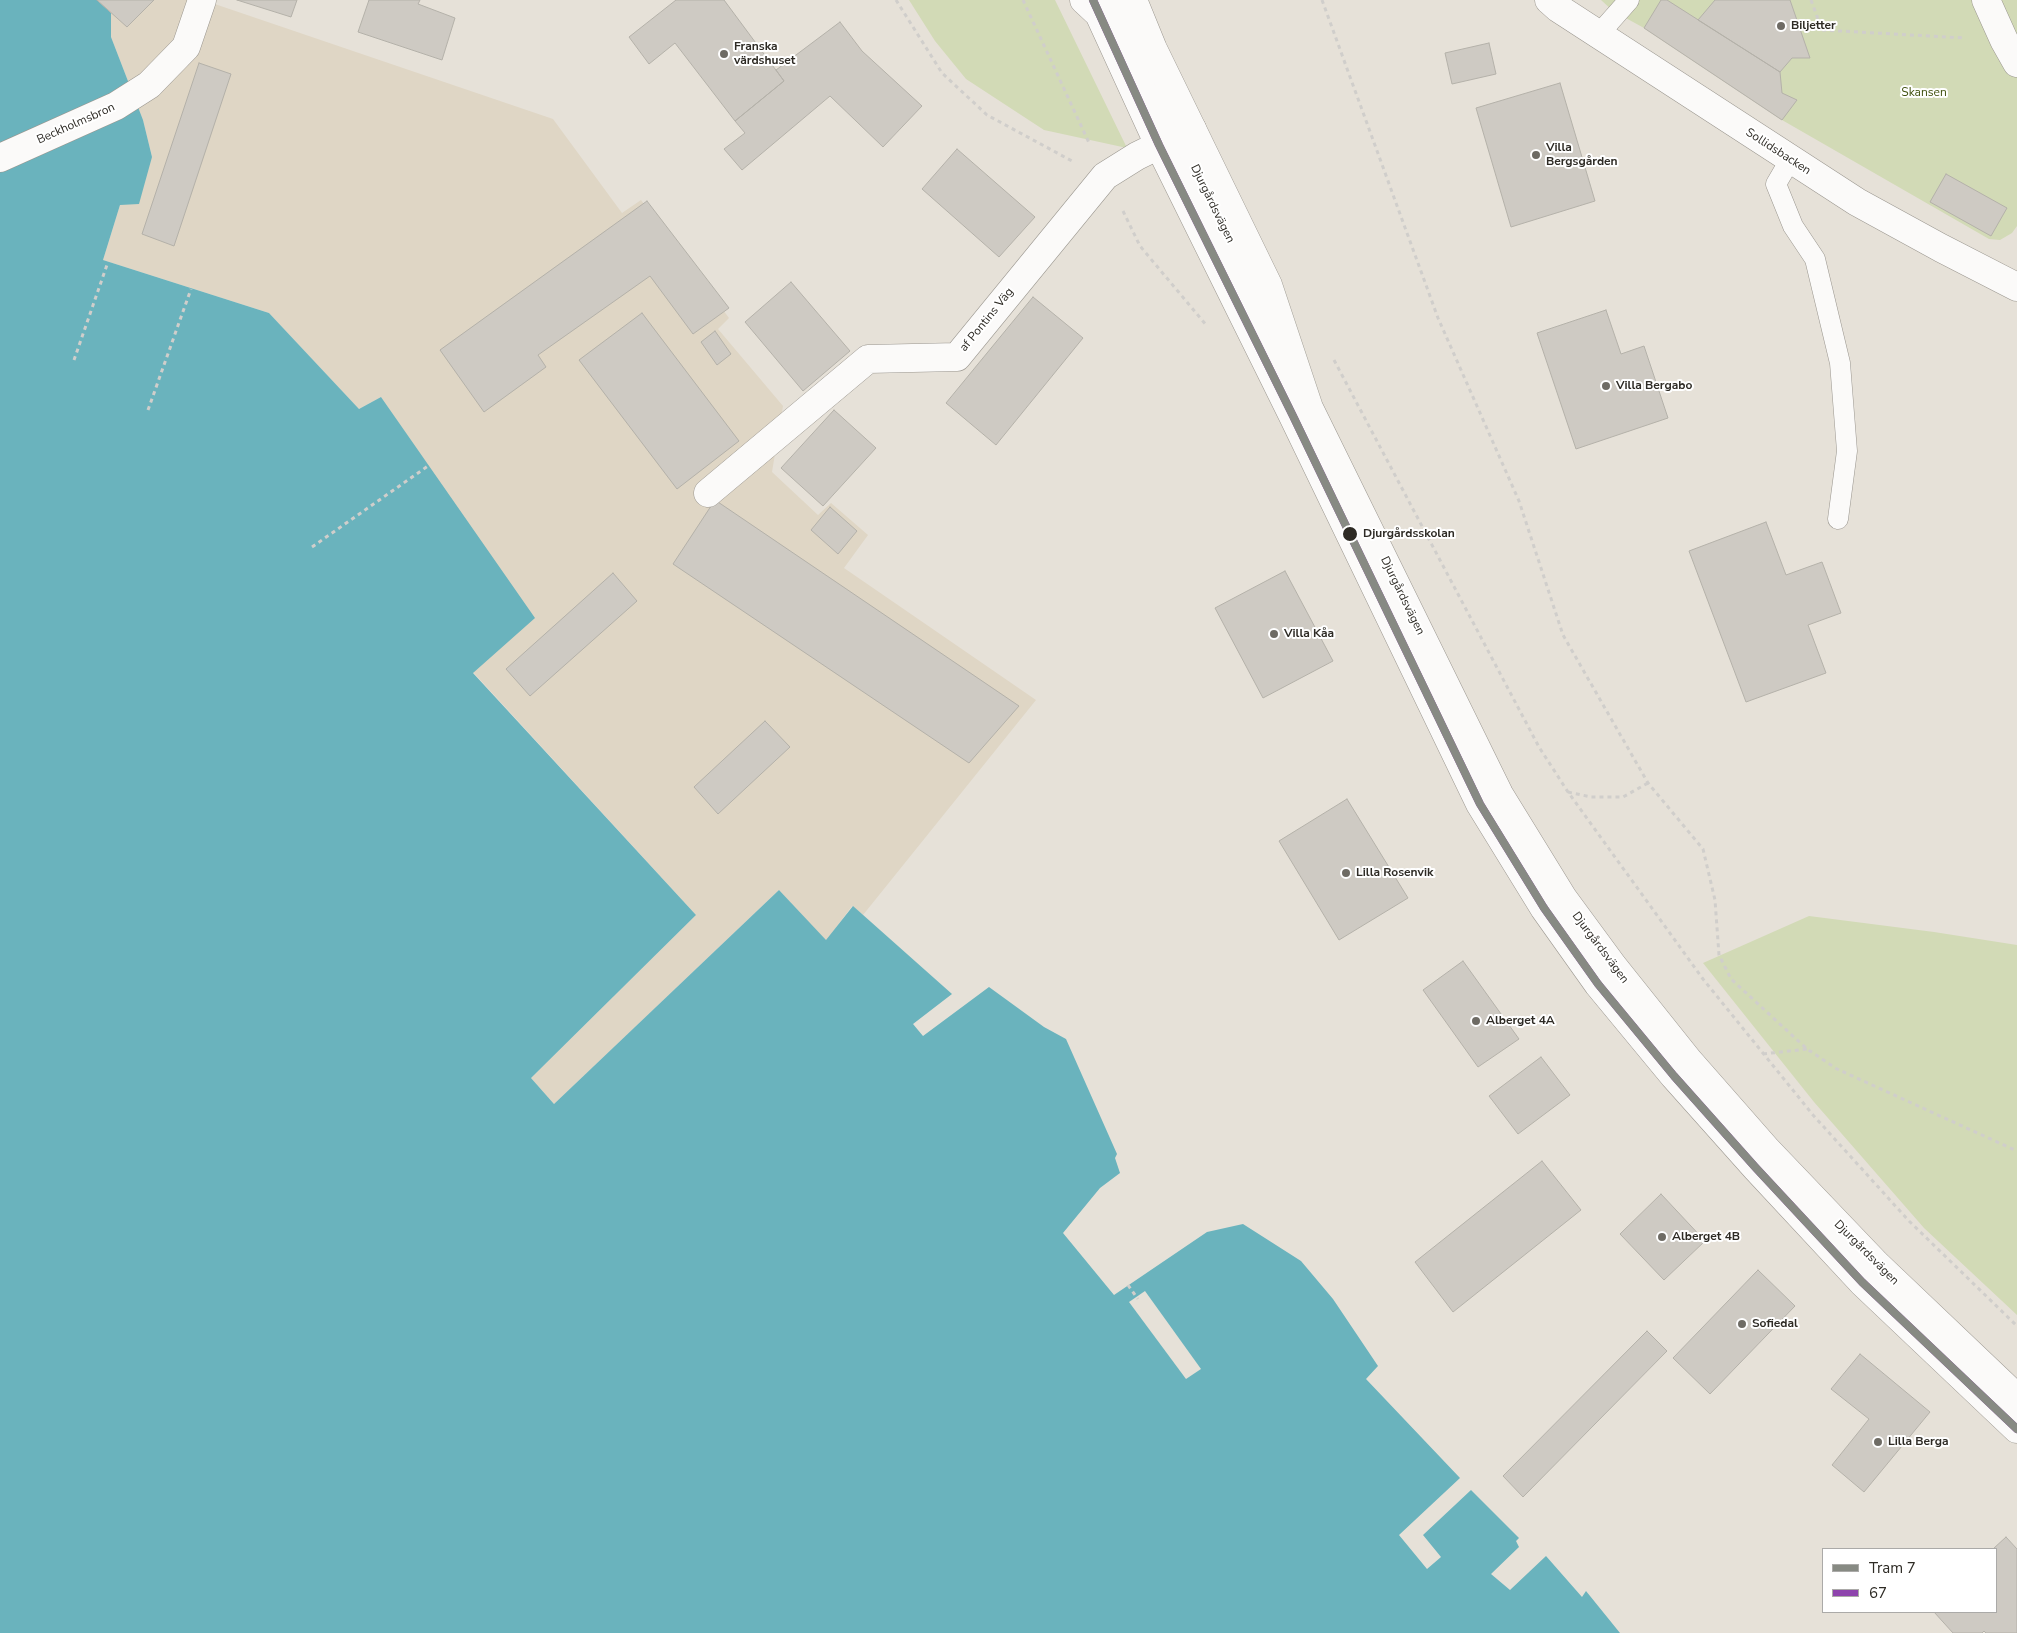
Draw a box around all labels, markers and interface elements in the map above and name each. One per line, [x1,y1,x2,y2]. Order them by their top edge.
place label: Biljetter [1791,19,1836,33]
marker: Biljetter [1775,20,1787,32]
place label: Franska värdshuset [734,40,795,68]
marker: Franska värdshuset [718,48,730,60]
park label: Skansen [1901,86,1947,100]
street label: Beckholmsbron [35,100,117,148]
street label: Sollidsbacken [1743,126,1813,178]
place label: Villa Bergsgården [1546,141,1618,169]
marker: Villa Bergsgården [1530,149,1542,161]
street label: Djurgårdsvägen [1187,162,1237,246]
street label: af Pontins Väg [957,285,1017,355]
place label: Villa Bergabo [1616,379,1692,393]
marker: Villa Bergabo [1600,380,1612,392]
marker: Djurgårdsskolan [1341,525,1359,543]
place label: Djurgårdsskolan [1363,527,1455,541]
street label: Djurgårdsvägen [1377,554,1427,638]
place label: Villa Kåa [1284,627,1334,641]
marker: Villa Kåa [1268,628,1280,640]
place label: Lilla Rosenvik [1356,866,1433,880]
marker: Lilla Rosenvik [1340,867,1352,879]
street label: Djurgårdsvägen [1568,909,1632,987]
place label: Alberget 4A [1486,1014,1555,1028]
marker: Alberget 4A [1470,1015,1482,1027]
street label: Djurgårdsvägen [1831,1218,1901,1288]
place label: Alberget 4B [1672,1230,1740,1244]
marker: Alberget 4B [1656,1231,1668,1243]
place label: Sofiedal [1752,1317,1798,1331]
marker: Sofiedal [1736,1318,1748,1330]
place label: Lilla Berga [1888,1435,1948,1449]
marker: Lilla Berga [1872,1436,1884,1448]
legend [1822,1548,1997,1613]
text: Tram 7 [1869,1558,1916,1578]
text: 67 [1869,1583,1887,1603]

